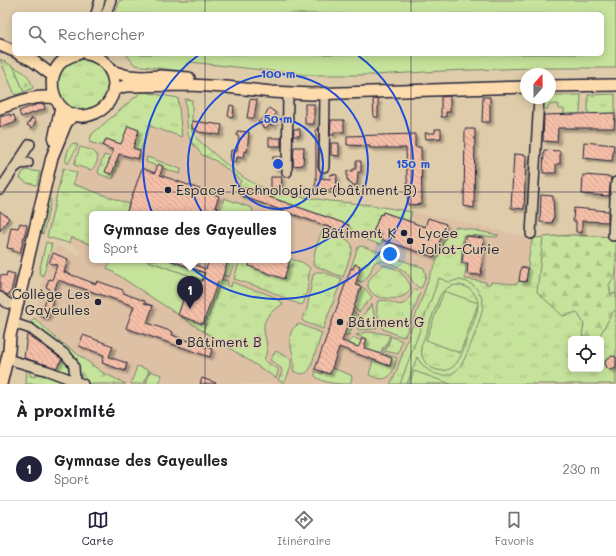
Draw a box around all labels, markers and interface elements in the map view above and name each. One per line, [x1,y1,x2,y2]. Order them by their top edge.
search box [12,12,604,56]
icon: search [26,23,48,45]
text: Rechercher [58,24,145,44]
text: 100 m [261,65,295,81]
north arrow [520,68,556,104]
text: 50 m [264,110,292,126]
text: 150 m [396,155,430,171]
centre of rings [271,157,285,171]
place label: Espace Technologique (bâtiment B) [176,180,417,199]
marker: Espace Technologique (bâtiment B) [163,185,173,195]
popup [89,211,291,263]
text: Gymnase des Gayeulles [103,219,277,239]
place label: Bâtiment K [321,223,397,242]
place label: Lycée Joliot-Curie [418,223,500,258]
marker: Bâtiment K [399,228,409,238]
marker: Lycée Joliot-Curie [405,236,415,246]
text: Sport [103,239,138,256]
your location [380,244,400,264]
pin: 1 [177,276,203,309]
place label: Collège Les Gayeulles [12,284,90,319]
marker: Collège Les Gayeulles [93,297,103,307]
place label: Bâtiment G [348,312,424,331]
marker: Bâtiment G [335,317,345,327]
place label: Bâtiment B [187,332,262,351]
map controls [568,336,604,372]
button: locate [568,336,604,372]
marker: Bâtiment B [174,337,184,347]
text: À proximité [16,399,115,421]
text: Gymnase des Gayeulles [54,450,228,470]
text: 1 [26,460,32,477]
text: 230 m [563,460,600,477]
text: Sport [54,470,89,487]
tab: Carte [82,509,114,548]
tab: Itinéraire [277,509,331,548]
tab: Favoris [495,509,534,548]

